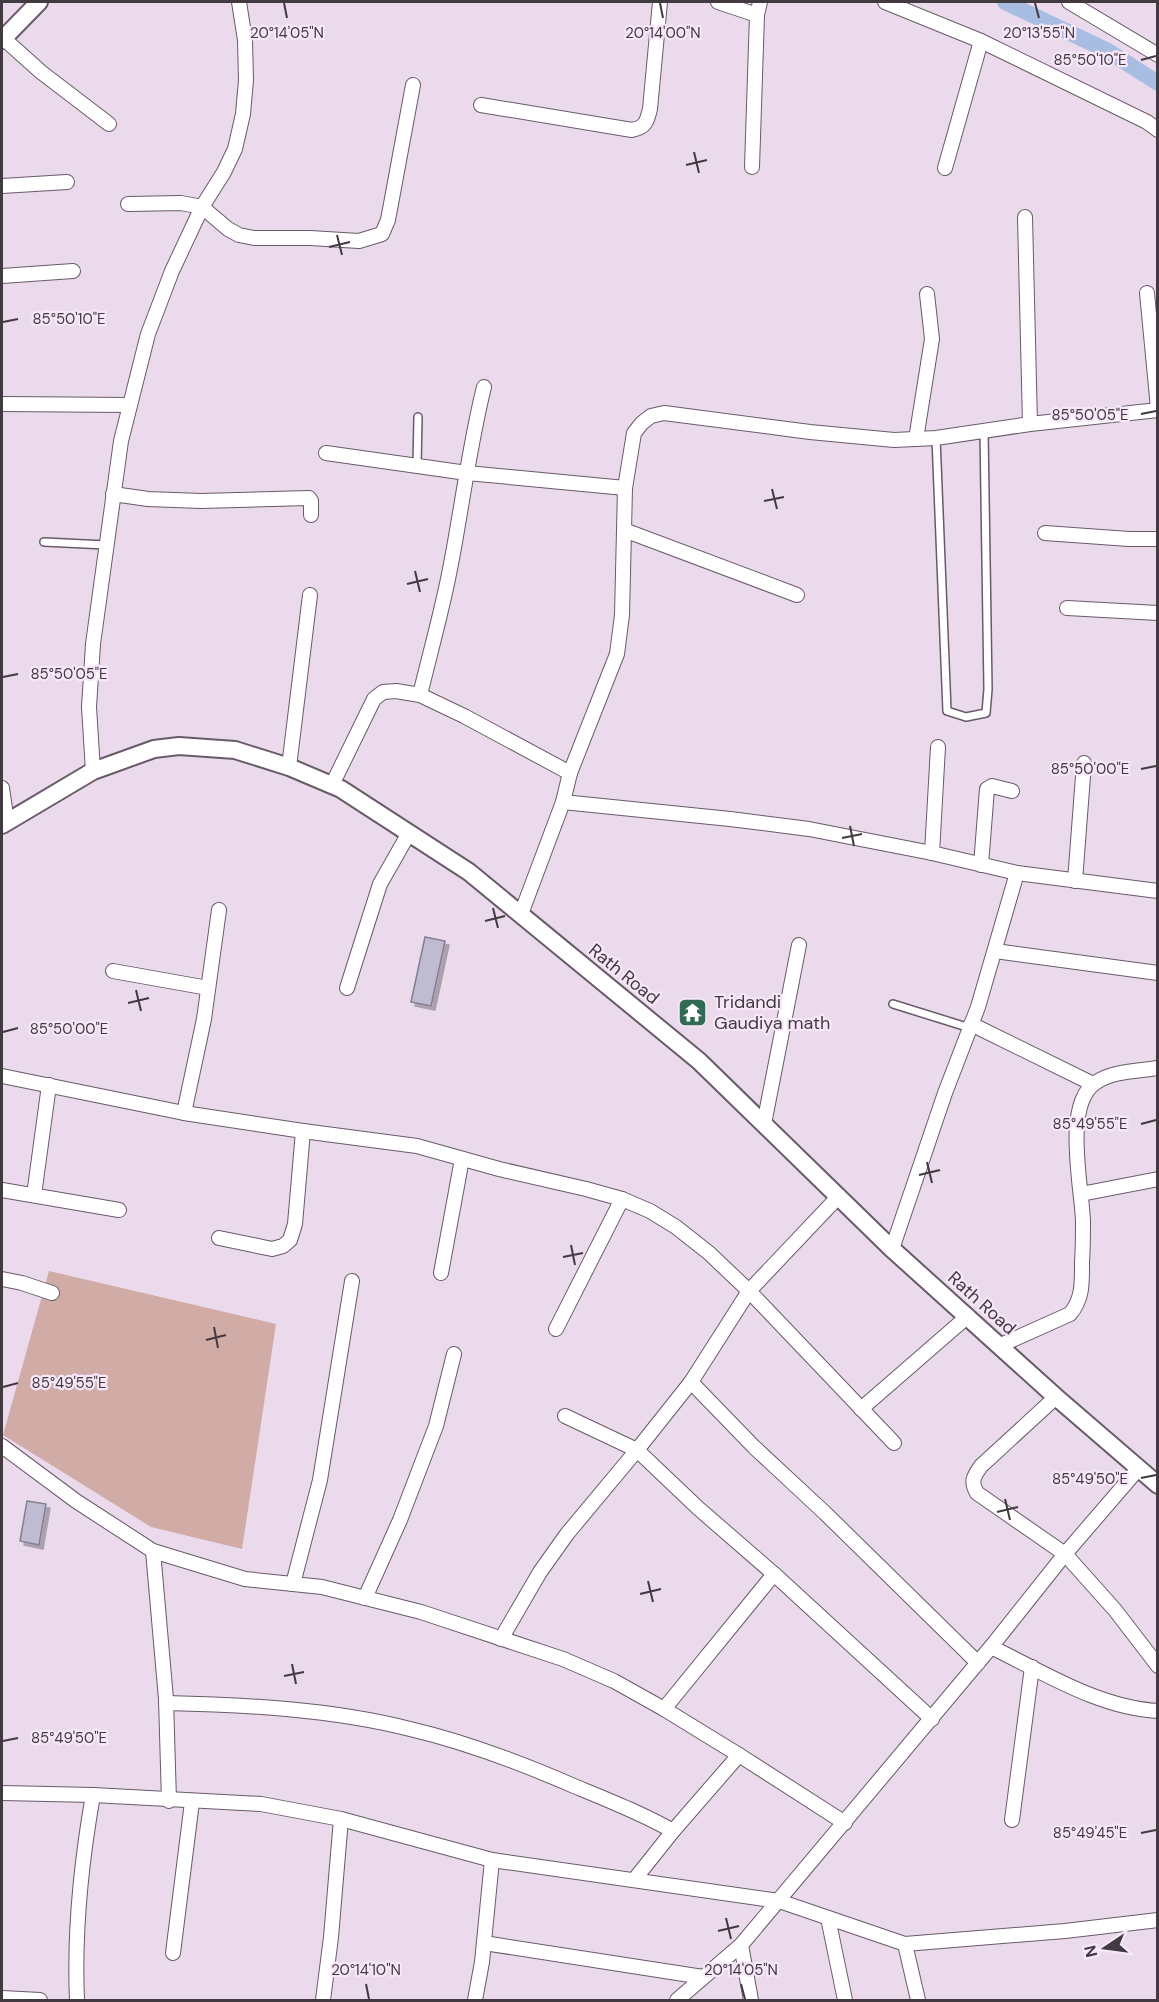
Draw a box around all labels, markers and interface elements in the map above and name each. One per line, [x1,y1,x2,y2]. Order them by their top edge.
text: 20°14'05"N [250,23,324,43]
text: 20°14'00"N [625,23,701,43]
text: 20°13'55"N [1003,23,1075,43]
text: 85°50'10"E [1054,50,1127,70]
text: 85°50'10"E [33,309,106,329]
text: 85°50'05"E [1051,405,1129,425]
text: 85°50'05"E [30,664,108,684]
text: 85°50'00"E [1051,759,1129,779]
street label: Rath Road [584,938,664,1010]
place label: Tridandi Gaudiya math [714,990,830,1035]
temple icon: Tridandi Gaudiya math [677,996,709,1028]
text: 85°50'00"E [30,1019,108,1039]
text: 85°49'55"E [1053,1114,1127,1134]
street label: Rath Road [943,1266,1021,1340]
text: 85°49'55"E [32,1373,106,1393]
text: 85°49'50"E [1052,1469,1128,1489]
text: 85°49'50"E [31,1728,107,1748]
text: 85°49'45"E [1053,1823,1127,1843]
north arrow [1075,1918,1135,1978]
text: N [1079,1943,1102,1959]
text: 20°14'10"N [331,1960,401,1980]
text: 20°14'05"N [704,1960,778,1980]

